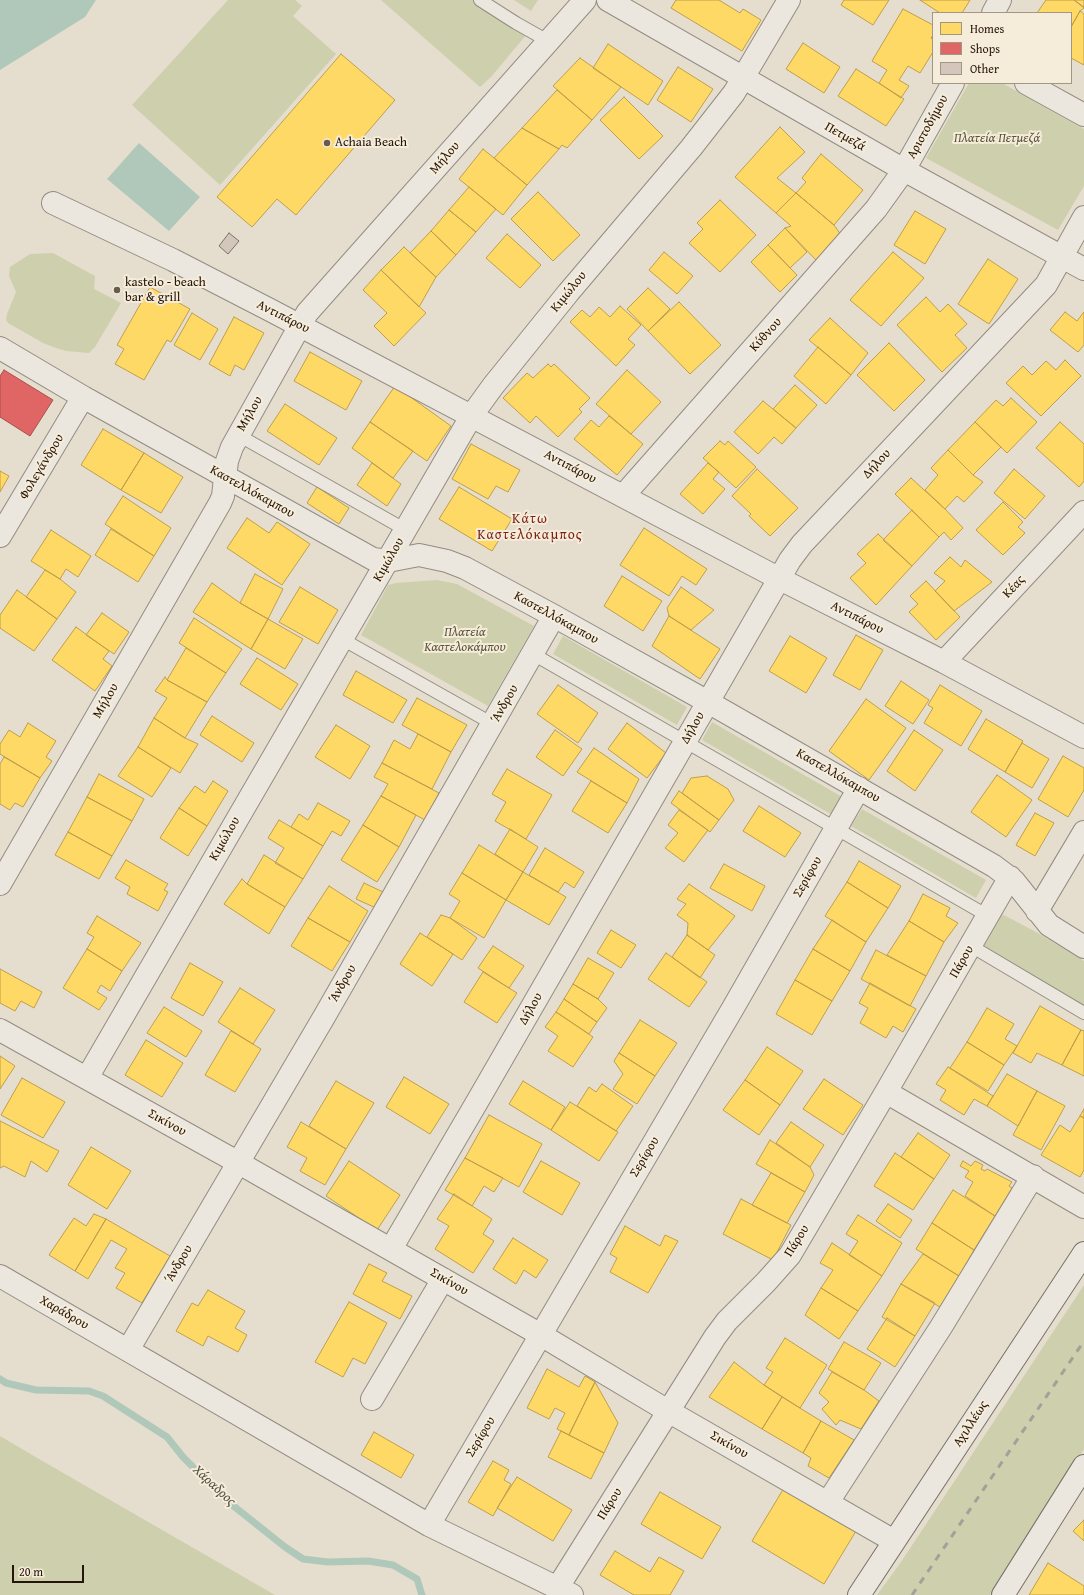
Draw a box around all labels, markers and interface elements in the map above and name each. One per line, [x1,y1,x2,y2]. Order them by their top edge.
legend [932,12,1072,84]
text: Homes [970,20,1004,37]
text: Shops [970,40,1000,57]
text: Other [970,60,999,77]
street label: Αριστοδήμου [904,92,952,162]
street label: Πετμεζά [822,119,868,155]
park label: Πλατεία Πετμεζά [954,131,1040,147]
place label: Achaia Beach [335,135,407,151]
marker: Achaia Beach [322,138,332,148]
street label: Μήλου [427,139,463,177]
street label: Κιμώλου [548,268,590,316]
place label: kastelo - beach bar & grill [125,275,206,306]
marker: kastelo - beach bar & grill [112,285,122,295]
street label: Αντιπάρου [254,297,312,337]
street label: Κύθνου [747,315,785,355]
street label: Μήλου [234,394,266,434]
street label: Φολεγάνδρου [16,431,68,503]
street label: Δήλου [859,446,895,482]
street label: Αντιπάρου [541,447,599,487]
street label: Καστελλόκαμπου [207,462,297,522]
district label: Κάτω Καστελόκαμπος [477,511,583,544]
street label: Κιμώλου [370,535,408,585]
street label: Κέας [1000,572,1028,602]
street label: Καστελλόκαμπου [511,588,601,648]
street label: Αντιπάρου [828,598,886,638]
park label: Πλατεία Καστελοκάμπου [424,625,506,656]
street label: Μήλου [90,681,122,721]
street label: Άνδρου [488,682,522,726]
street label: Δήλου [678,709,708,747]
street label: Καστελλόκαμπου [793,746,883,806]
street label: Κιμώλου [206,814,244,864]
street label: Σερίφου [790,854,826,900]
street label: Πάρου [947,943,977,981]
street label: Άνδρου [326,962,360,1006]
street label: Δήλου [516,990,546,1028]
street label: Σικίνου [145,1106,189,1140]
street label: Σερίφου [627,1134,663,1180]
street label: Πάρου [781,1222,813,1260]
street label: Άνδρου [162,1242,196,1286]
street label: Σικίνου [427,1265,471,1299]
street label: Χαράδρου [37,1293,91,1333]
street label: Αχιλλέως [950,1398,992,1450]
street label: Σερίφου [463,1414,499,1460]
street label: Σικίνου [707,1428,751,1462]
water label: Χάραδρος [189,1462,239,1510]
street label: Πάρου [594,1485,626,1523]
scale bar [14,1557,86,1583]
text: 20 m [19,1563,43,1580]

